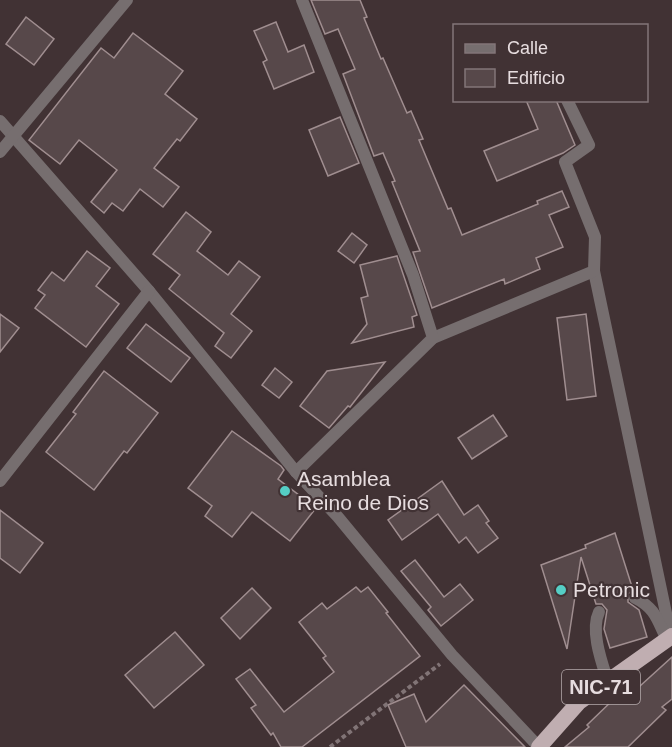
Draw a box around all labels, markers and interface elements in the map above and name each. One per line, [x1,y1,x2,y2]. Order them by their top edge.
legend [453,24,648,102]
text: Calle [507,38,548,58]
text: Edificio [507,68,565,88]
place label: Asamblea Reino de Dios [297,467,429,514]
marker: Asamblea Reino de Dios [278,484,292,498]
place label: Petronic [573,578,650,601]
marker: Petronic [554,583,568,597]
road number: NIC-71 [562,670,640,704]

